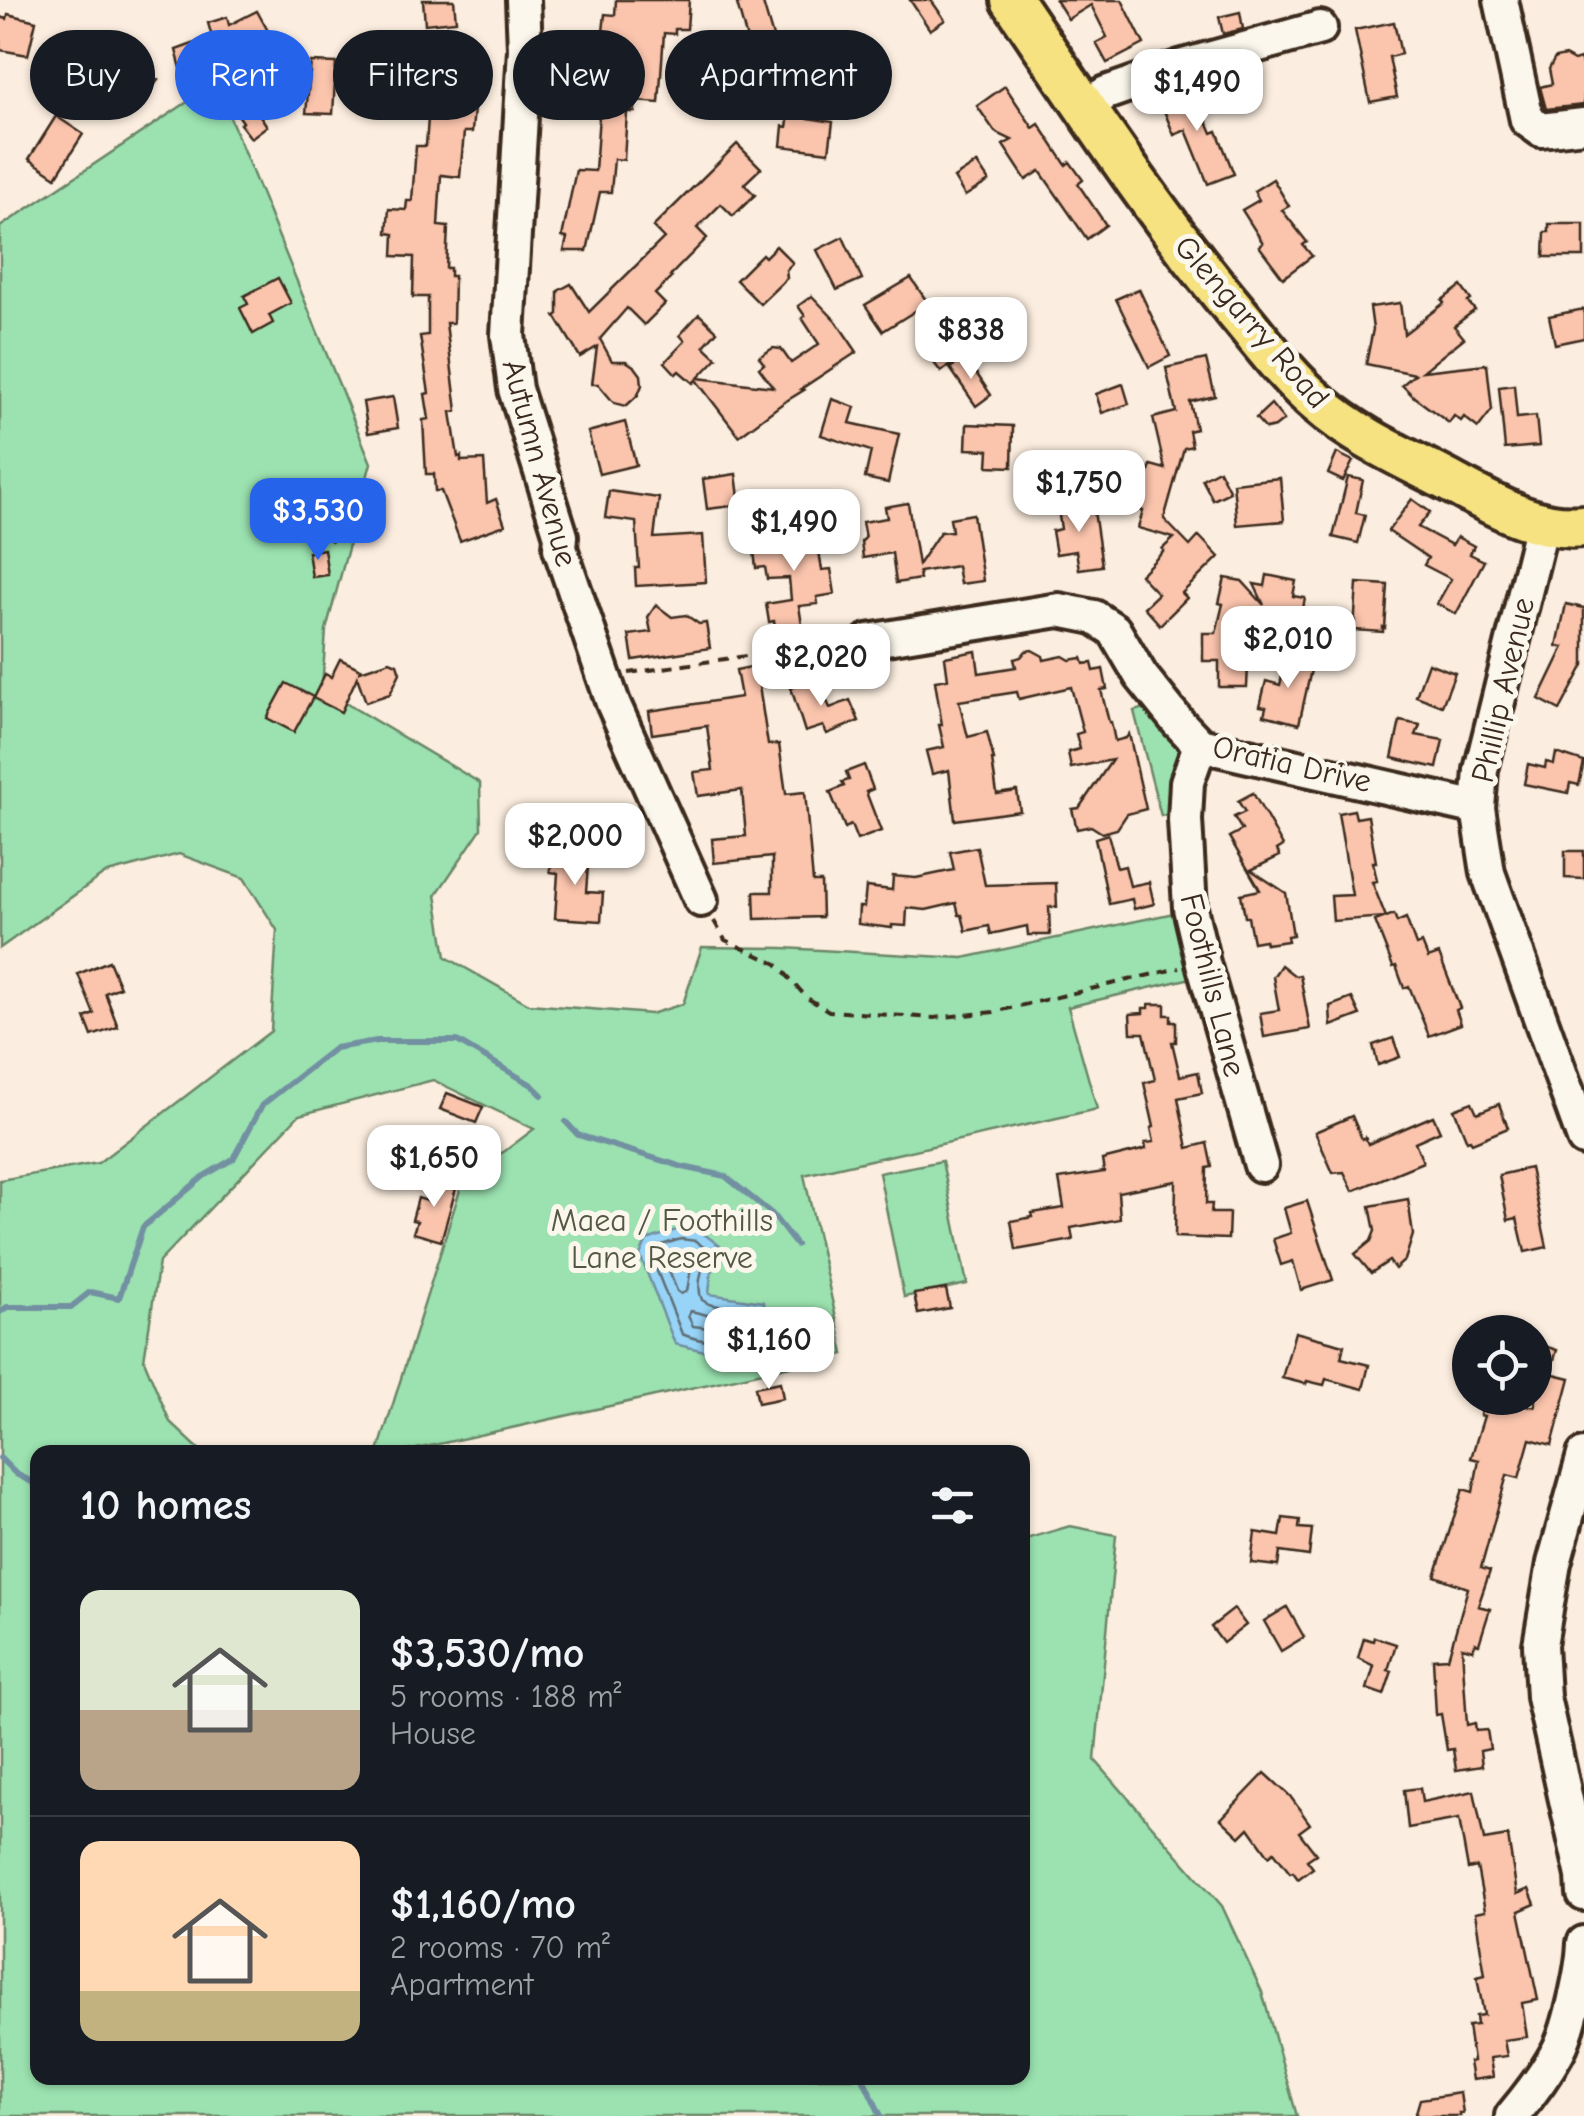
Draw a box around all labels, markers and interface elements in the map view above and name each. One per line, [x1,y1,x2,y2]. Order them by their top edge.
chip: Buy [30,30,155,120]
chip: Rent [175,30,313,120]
chip: Filters [333,30,493,120]
chip: New [513,30,645,120]
chip: Apartment [665,30,892,120]
pin: $1,490 [1116,49,1278,134]
text: $1,490 [1153,63,1241,100]
street label: Glengarry Road [1167,228,1337,416]
pin: $838 [912,297,1030,382]
text: $838 [937,311,1005,348]
street label: Autumn Avenue [495,355,585,571]
pin: $1,750 [998,450,1160,535]
text: $1,750 [1035,464,1123,501]
pin: $3,530 [237,478,399,563]
pin: $1,490 [713,489,875,574]
text: $3,530 [272,492,364,529]
text: $1,490 [750,503,838,540]
street label: Phillip Avenue [1464,594,1542,786]
pin: $2,010 [1207,606,1369,691]
text: $2,010 [1243,620,1333,657]
pin: $2,020 [740,624,902,709]
text: $2,020 [774,638,868,675]
street label: Oratia Drive [1209,728,1375,800]
pin: $2,000 [494,803,656,888]
text: $2,000 [527,817,623,854]
street label: Foothills Lane [1172,890,1254,1080]
pin: $1,650 [353,1125,515,1210]
text: $1,650 [389,1139,479,1176]
park label: Maea / Foothills Lane Reserve [551,1202,773,1276]
pin: $1,160 [688,1307,850,1392]
map controls [1452,1315,1552,1415]
button: locate [1452,1315,1552,1415]
text: $1,160 [726,1321,812,1358]
icon: filters [925,1478,980,1533]
text: 10 homes [80,1481,251,1530]
text: $3,530/mo [390,1629,585,1678]
icon: home [160,1630,280,1750]
text: 5 rooms · 188 m² [390,1678,622,1715]
text: House [390,1715,476,1752]
text: $1,160/mo [390,1880,576,1929]
icon: home [160,1881,280,2001]
text: 2 rooms · 70 m² [390,1929,610,1966]
text: Apartment [390,1966,533,2003]

